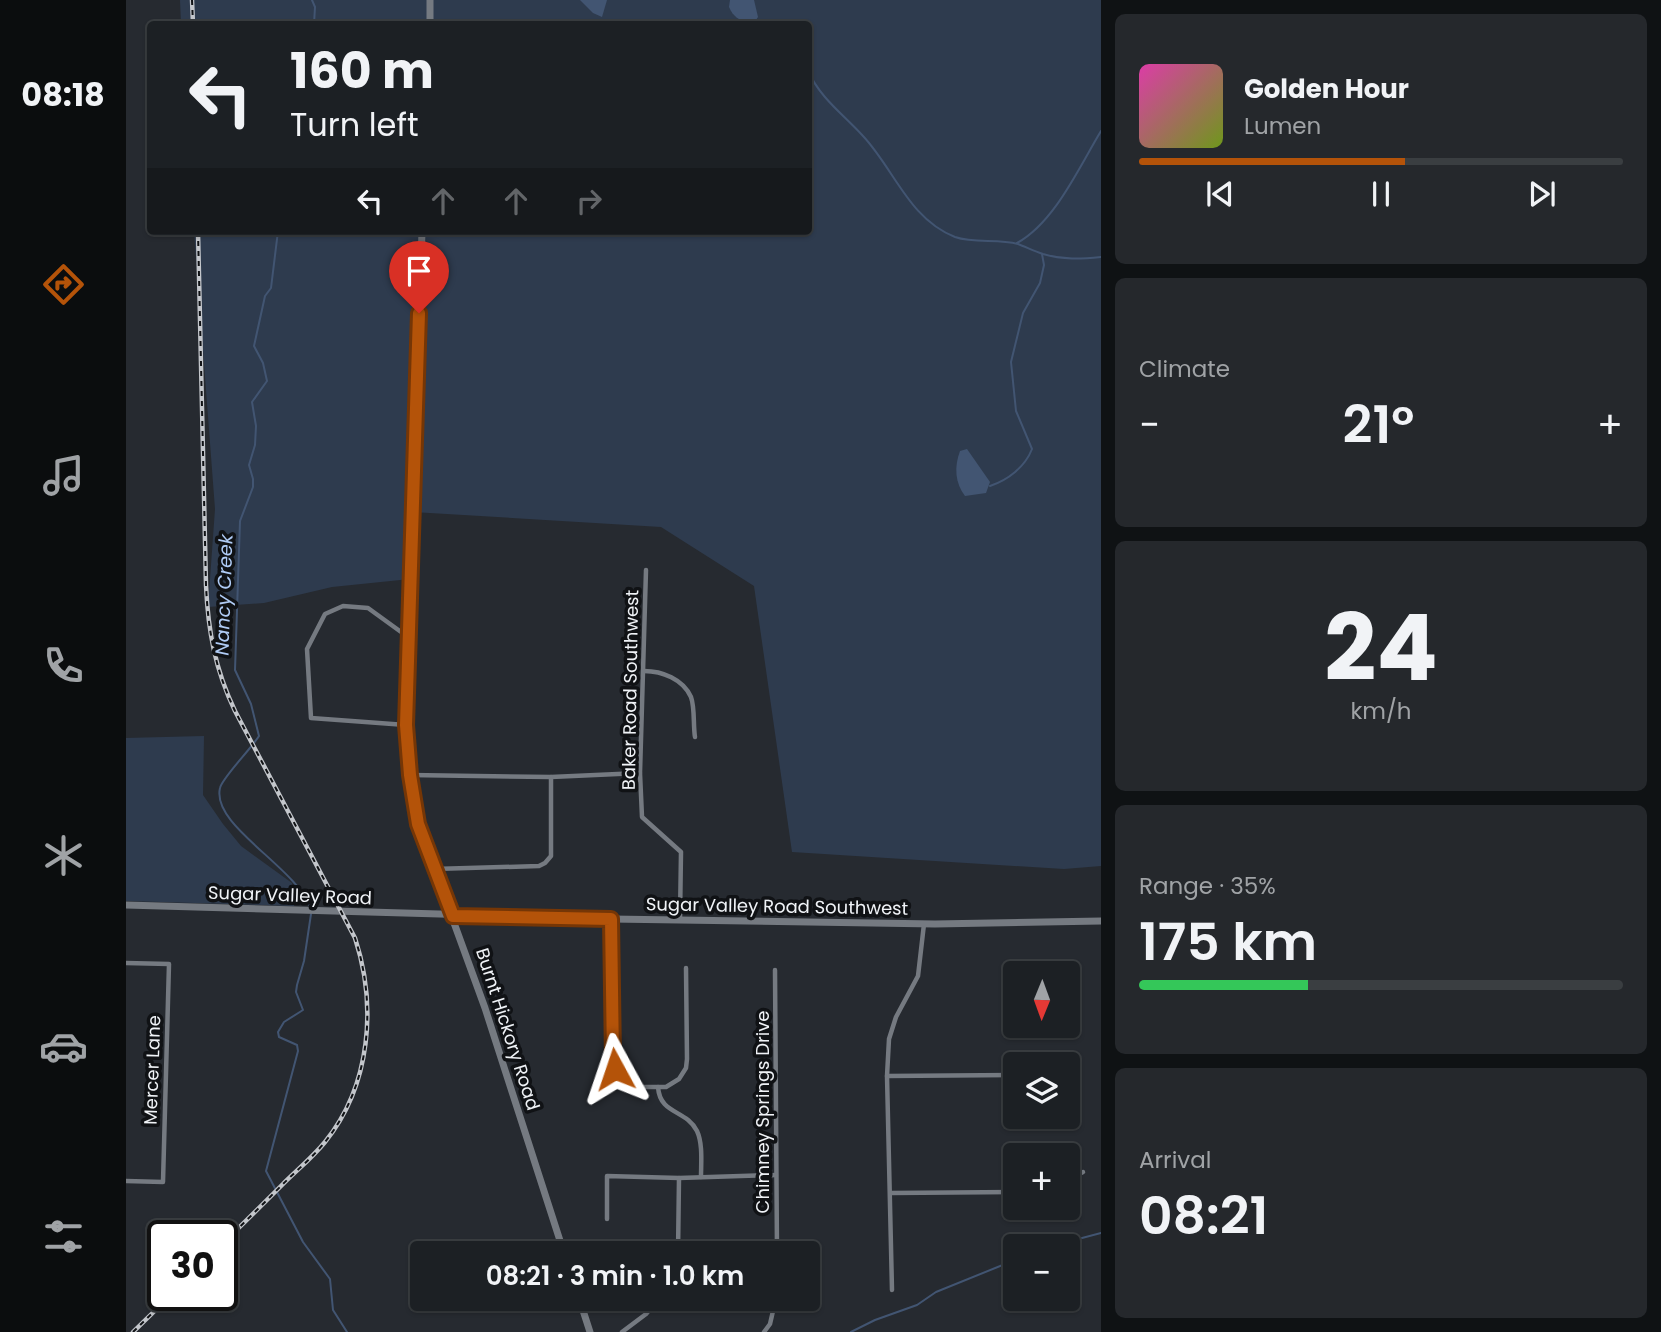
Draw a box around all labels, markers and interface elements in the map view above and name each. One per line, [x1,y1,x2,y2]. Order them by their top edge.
text: 160 m [290,37,434,105]
icon: left [175,49,266,140]
text: Golden Hour [1244,71,1409,107]
text: 08:18 [21,72,105,117]
text: Turn left [290,102,419,147]
text: Lumen [1244,110,1321,142]
icon: previous [1201,175,1239,213]
icon: pause [1362,175,1400,213]
icon: next [1523,175,1561,213]
icon: left [351,182,389,220]
icon: ahead [424,182,462,220]
icon: ahead [497,182,535,220]
icon: right [570,182,608,220]
pin [389,241,449,313]
icon: arrive [400,252,438,290]
icon: directions [39,260,88,309]
text: Climate [1139,353,1230,385]
text: 21° [1343,388,1414,461]
text: − [1139,398,1160,451]
text: + [1597,398,1623,451]
icon: music [39,451,88,500]
water label: Nancy Creek [208,533,240,656]
text: 24 [1324,584,1438,712]
street label: Baker Road Southwest [616,590,644,790]
icon: phone [39,641,88,690]
text: km/h [1350,695,1412,727]
icon: climate [39,831,88,880]
text: Range · 35% [1139,870,1276,902]
street label: Sugar Valley Road [208,880,372,910]
street label: Sugar Valley Road Southwest [646,891,908,921]
text: 175 km [1139,905,1317,978]
street label: Burnt Hickory Road [470,945,546,1113]
north arrow [1003,961,1080,1038]
map controls [1003,961,1080,1311]
street label: Chimney Springs Drive [750,1011,775,1213]
street label: Mercer Lane [138,1015,166,1125]
icon: car [39,1022,88,1071]
position arrow [578,1032,652,1106]
button: layers [1003,1052,1080,1129]
button: + [1003,1143,1080,1220]
text: Arrival [1139,1144,1211,1176]
text: 08:21 [1139,1179,1268,1252]
icon: filters [39,1212,88,1261]
speed limit sign: 30 [147,1220,238,1311]
button: − [1003,1234,1080,1311]
text: 08:21 · 3 min · 1.0 km [486,1258,744,1294]

